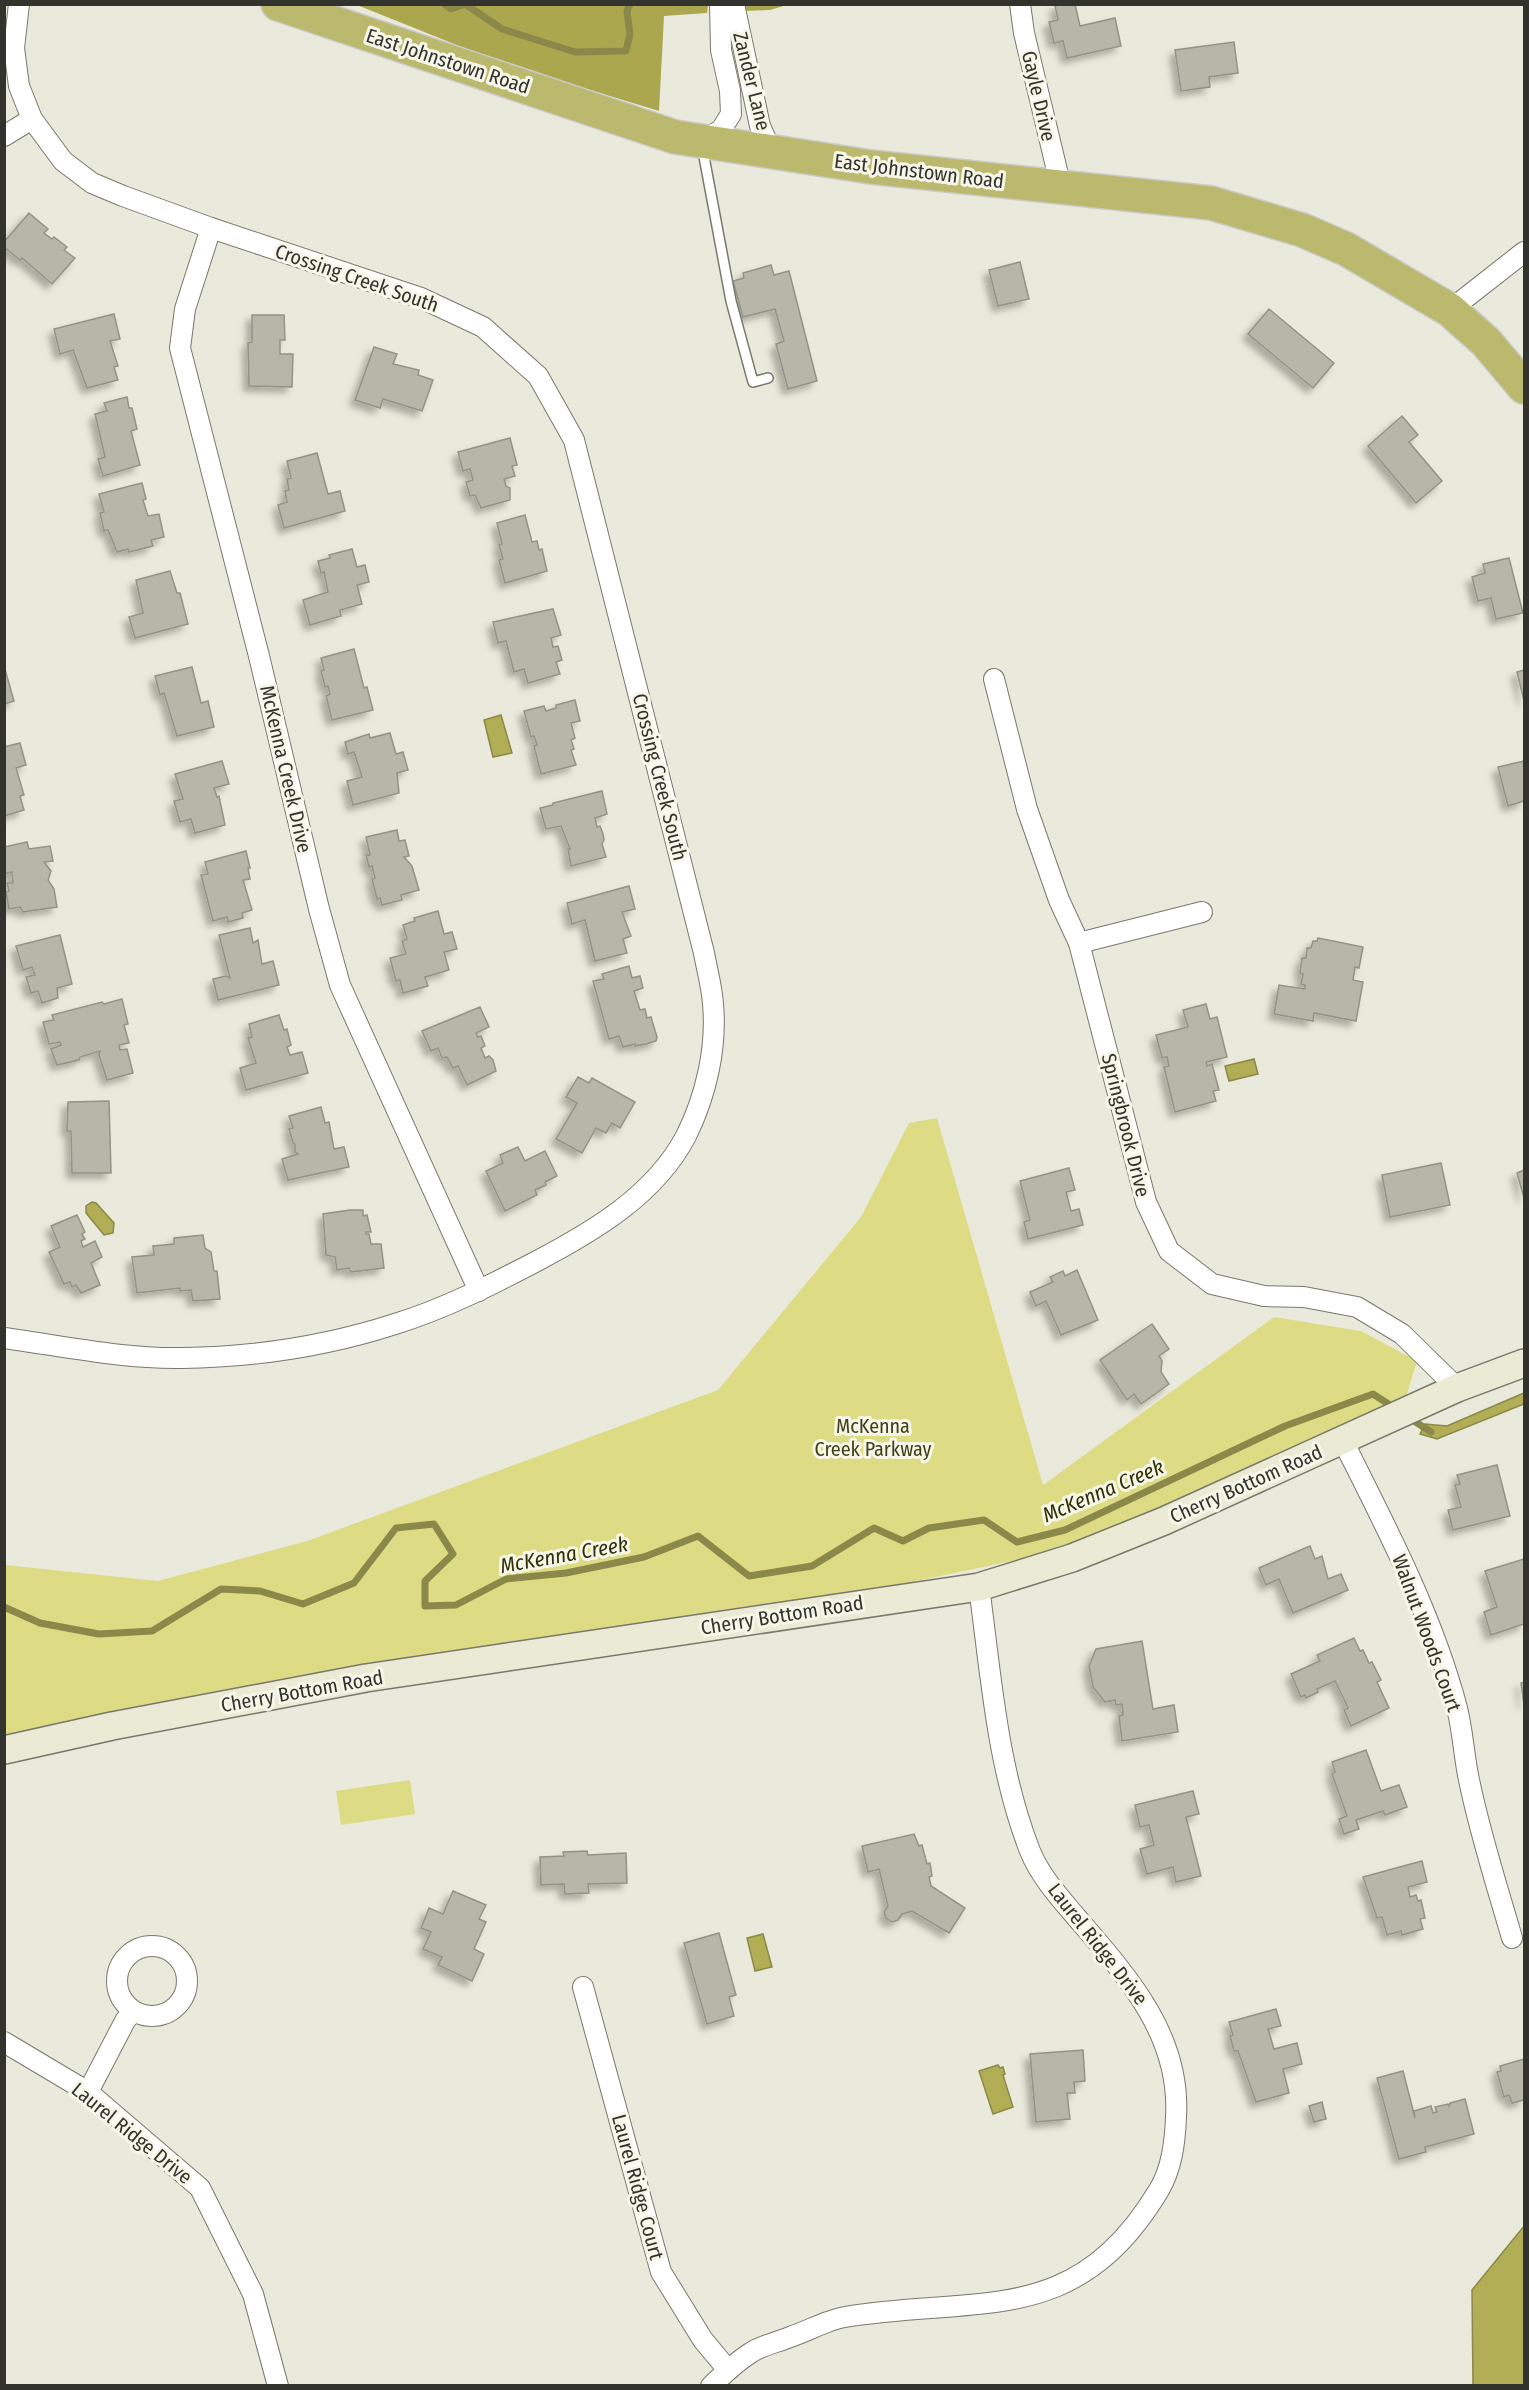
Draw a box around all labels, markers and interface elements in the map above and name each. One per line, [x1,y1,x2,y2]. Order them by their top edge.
street label: East Johnstown Road [363,23,533,99]
street label: Zander Lane [728,29,776,133]
street label: Gayle Drive [1017,48,1061,144]
street label: East Johnstown Road [833,149,1005,193]
street label: Crossing Creek South [272,239,442,317]
street label: McKenna Creek Drive [255,683,317,855]
street label: Crossing Creek South [628,691,692,863]
street label: Springbrook Drive [1097,1051,1155,1199]
park label: McKenna Creek Parkway [815,1414,931,1461]
street label: Cherry Bottom Road [1166,1440,1326,1528]
water label: McKenna Creek [1038,1454,1168,1528]
water label: McKenna Creek [498,1531,630,1579]
street label: Walnut Woods Court [1387,1551,1467,1715]
street label: Cherry Bottom Road [699,1590,865,1640]
street label: Cherry Bottom Road [219,1665,385,1717]
street label: Laurel Ridge Drive [1043,1878,1153,2010]
street label: Laurel Ridge Drive [67,2077,197,2189]
street label: Laurel Ridge Court [607,2112,669,2263]

